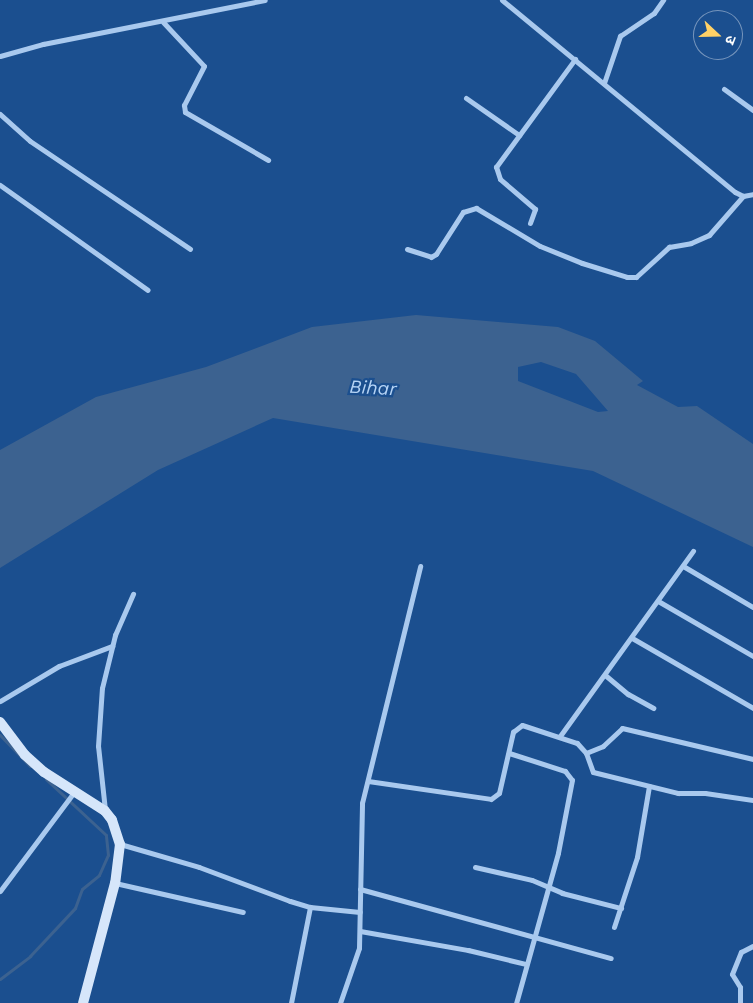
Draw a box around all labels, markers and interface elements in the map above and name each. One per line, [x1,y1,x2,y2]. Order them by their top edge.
north arrow [693,10,743,60]
text: उ [722,33,740,47]
water label: Bihar [349,375,397,401]

